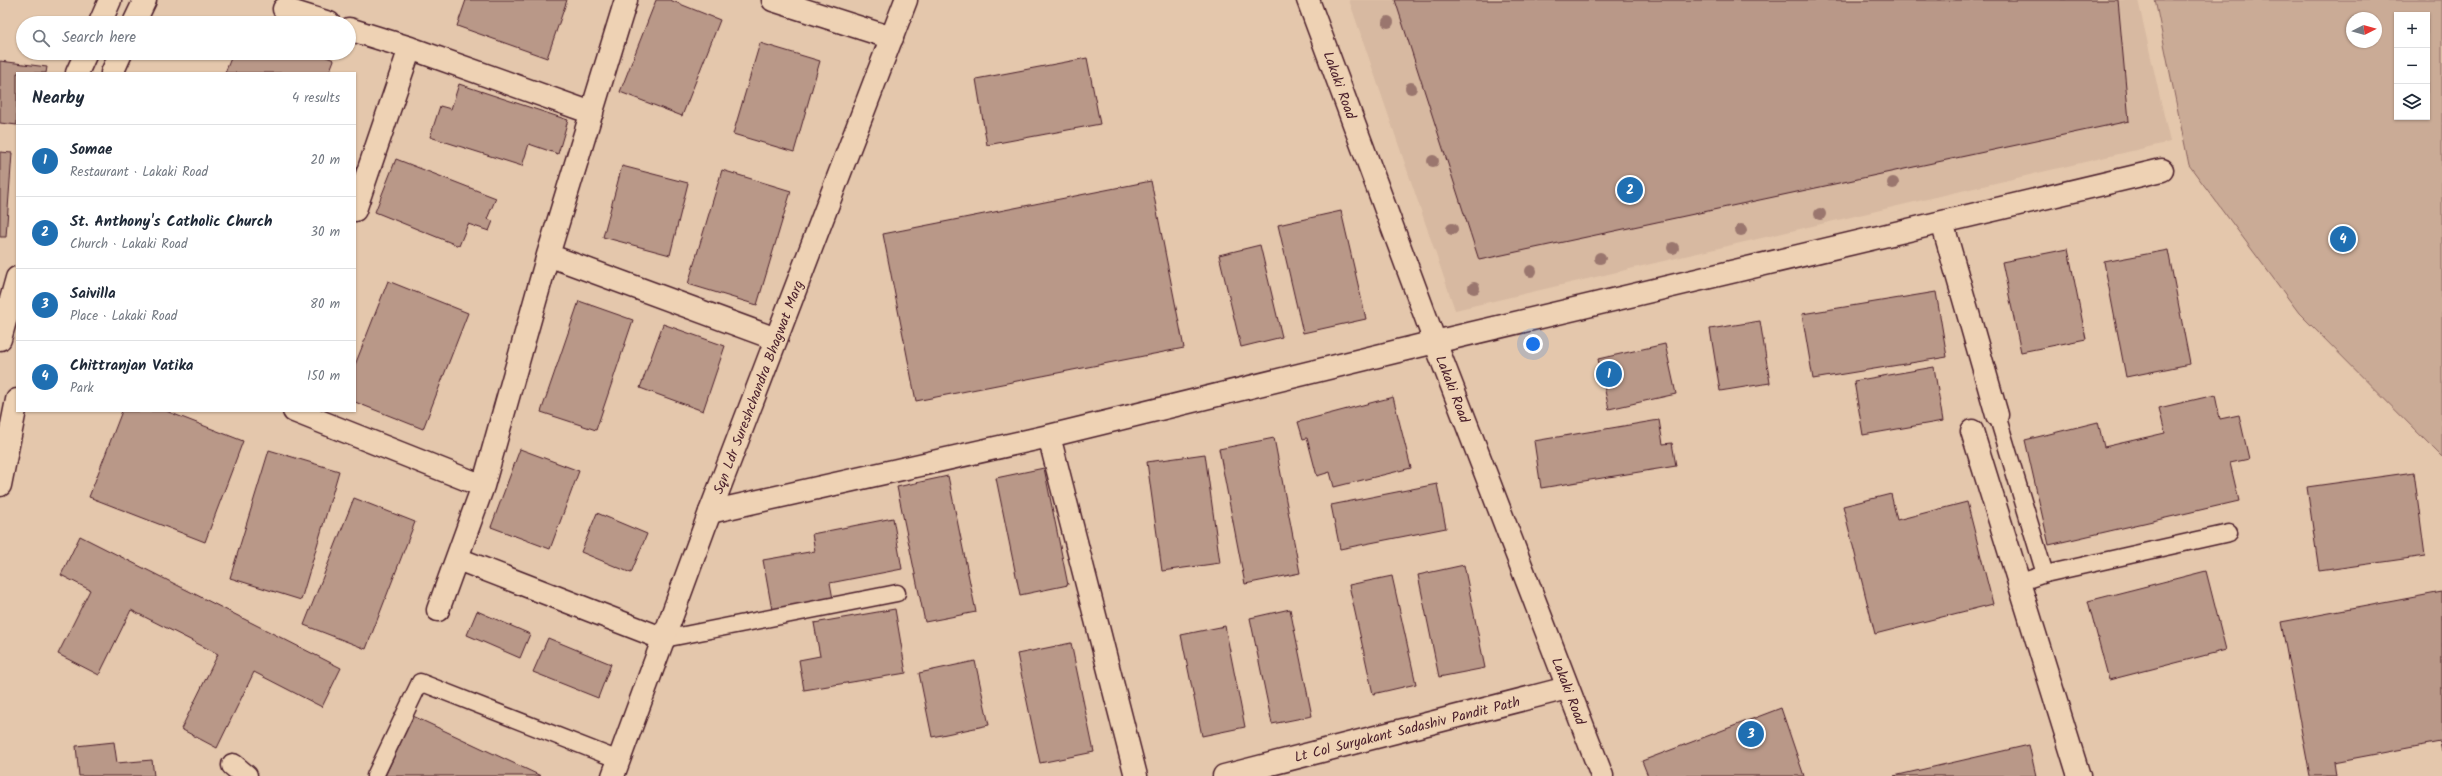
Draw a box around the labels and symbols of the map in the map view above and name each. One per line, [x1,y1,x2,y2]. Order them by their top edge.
north arrow [2346,12,2382,48]
street label: Lakaki Road [1317,48,1362,123]
pin: 2 [1617,175,1643,205]
pin: 4 [2330,224,2356,254]
street label: Sqn Ldr Sureshchandra Bhagwat Marg [708,277,810,498]
your location [1523,334,1543,354]
street label: Lakaki Road [1429,352,1475,427]
pin: 1 [1596,359,1622,389]
street label: Lakaki Road [1545,654,1591,729]
street label: Lt Col Suryakant Sadashiv Pandit Path [1292,691,1522,769]
pin: 3 [1738,719,1764,749]

